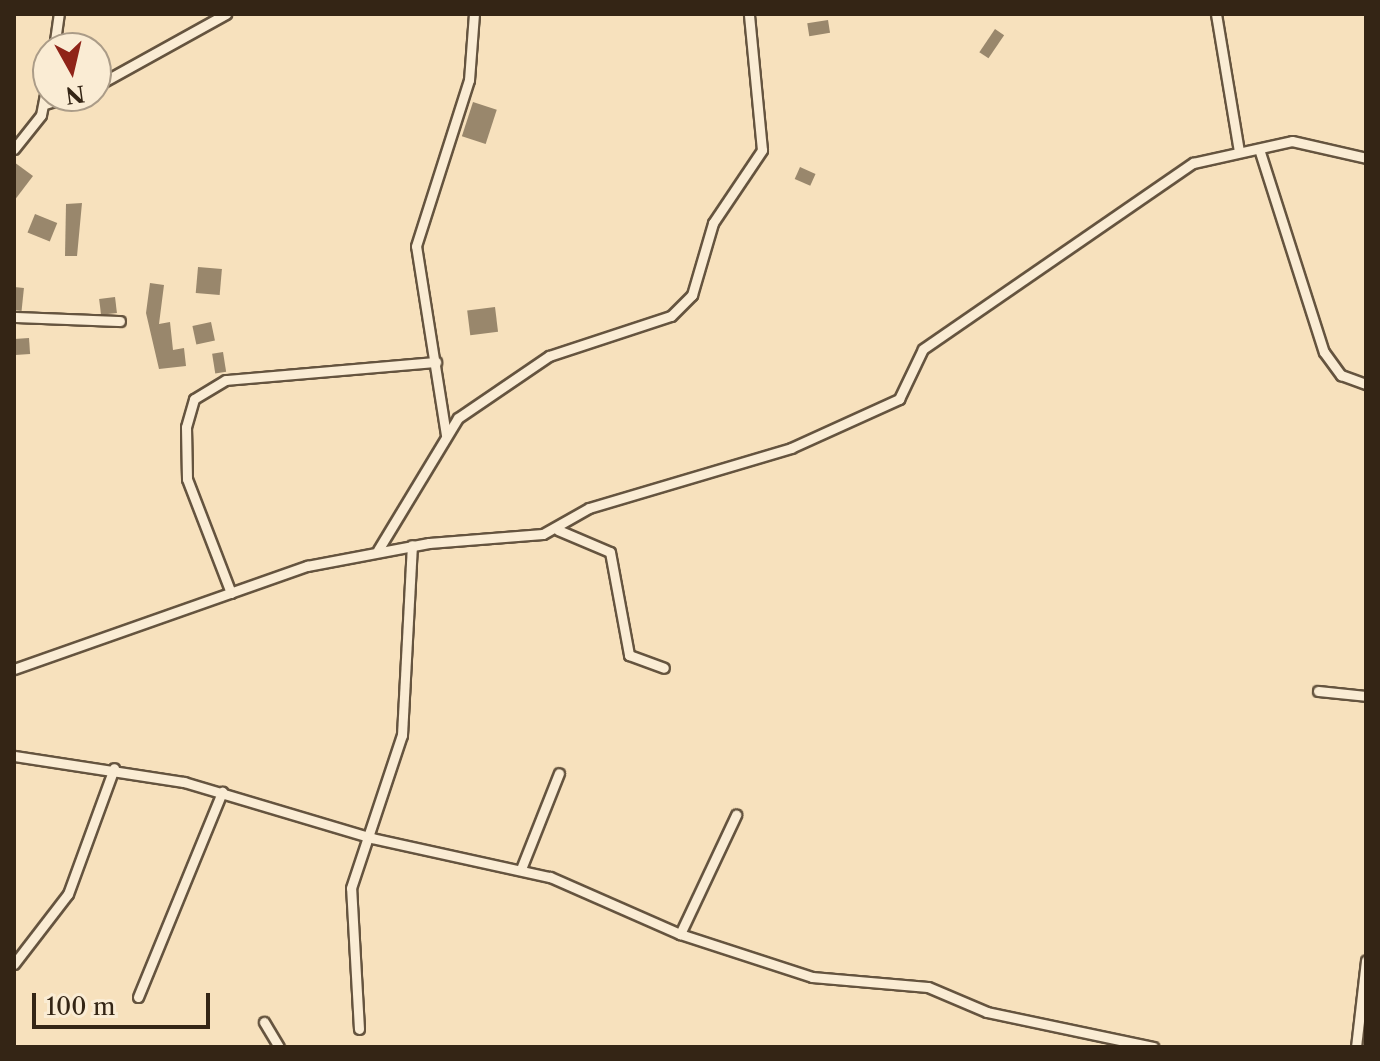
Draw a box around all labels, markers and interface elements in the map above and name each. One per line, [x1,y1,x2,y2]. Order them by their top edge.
north arrow [32,32,112,112]
text: N [64,80,86,109]
scale bar [36,977,214,1027]
text: 100 m [46,992,115,1021]

